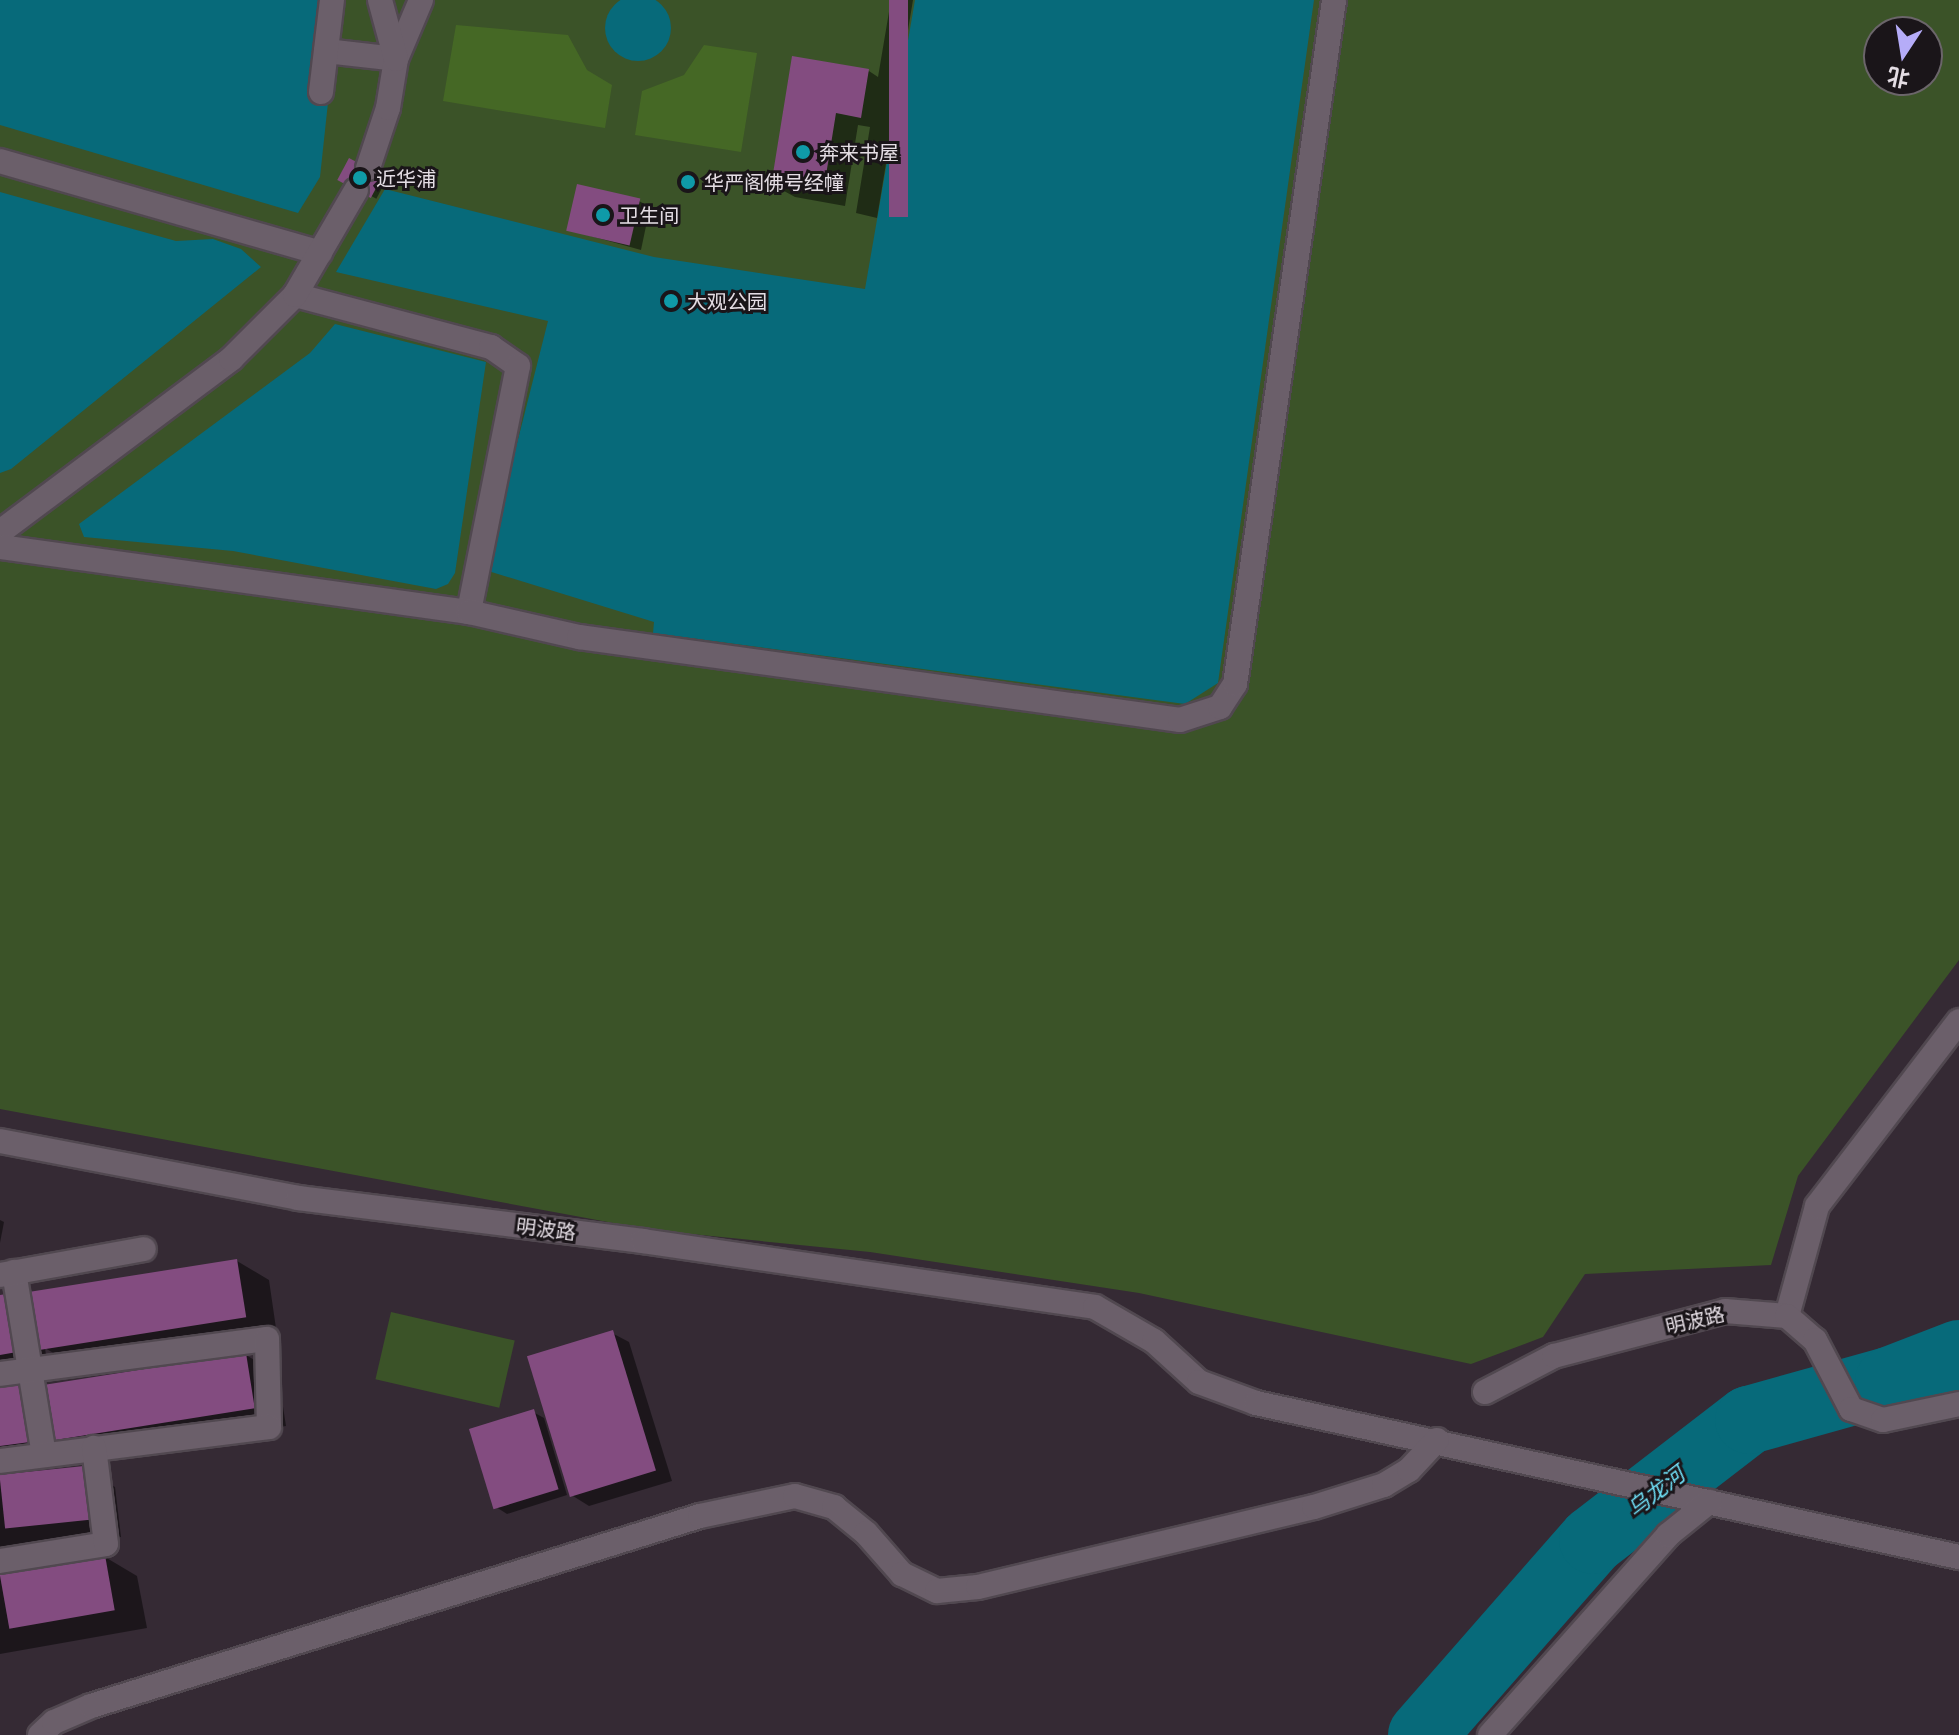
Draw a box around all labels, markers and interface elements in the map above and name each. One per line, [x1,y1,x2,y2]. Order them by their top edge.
north arrow [1863,16,1943,96]
text: 北 [1885,62,1912,94]
place label: 奔来书屋 [819,140,899,164]
marker: 奔来书屋 [794,143,812,161]
place label: 近华浦 [376,166,436,190]
marker: 近华浦 [351,169,369,187]
place label: 华严阁佛号经幢 [704,170,844,194]
marker: 华严阁佛号经幢 [679,173,697,191]
place label: 卫生间 [619,203,679,227]
marker: 卫生间 [594,206,612,224]
place label: 大观公园 [687,289,767,313]
marker: 大观公园 [662,292,680,310]
street label: 明波路 [515,1213,577,1245]
street label: 明波路 [1663,1302,1727,1338]
water label: 乌龙河 [1622,1461,1690,1523]

